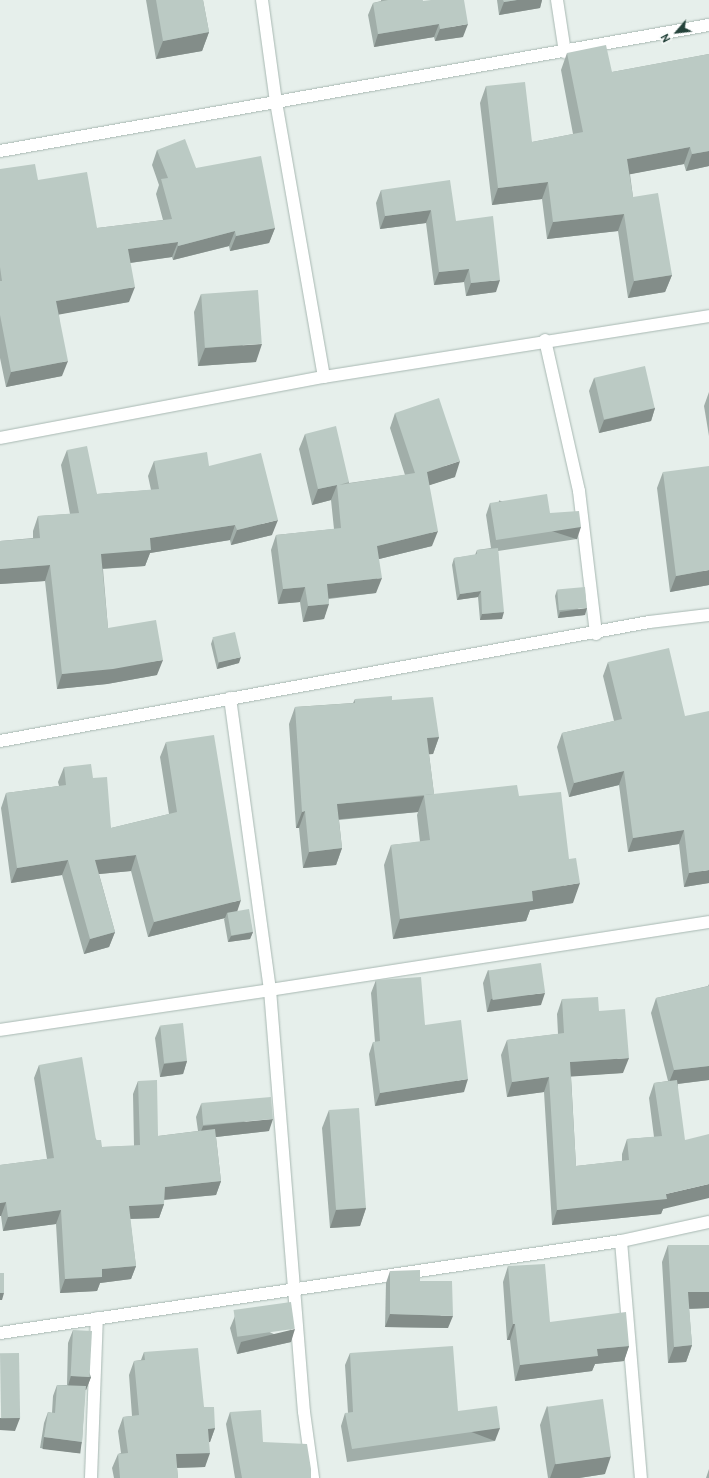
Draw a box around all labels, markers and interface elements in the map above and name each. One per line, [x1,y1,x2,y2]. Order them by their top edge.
north arrow [657,12,697,52]
text: N [658,31,674,44]

